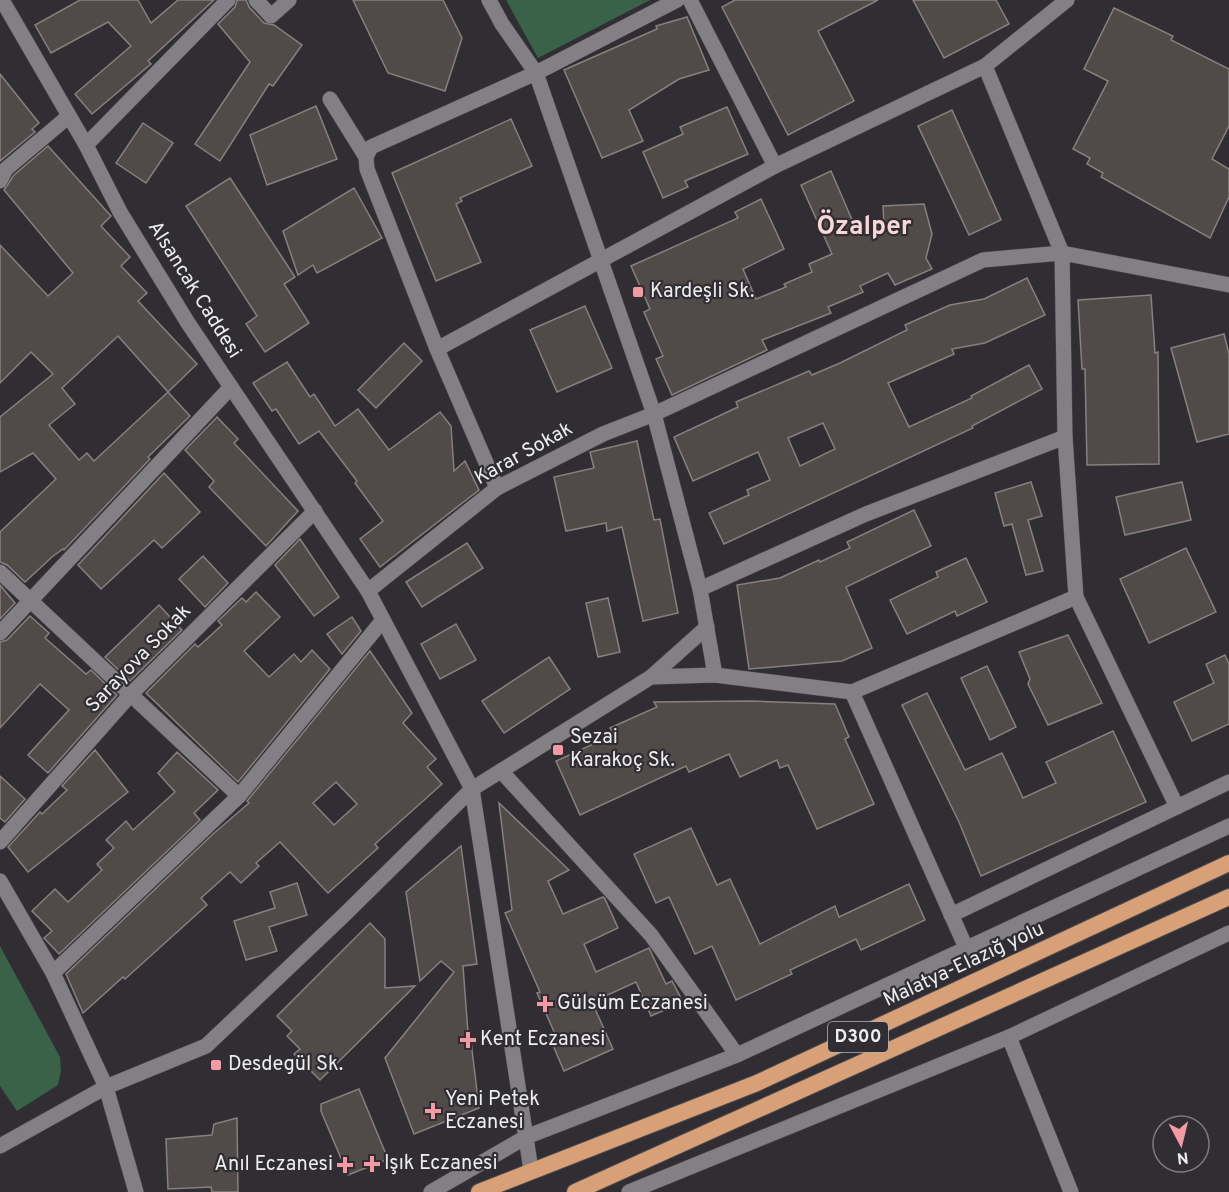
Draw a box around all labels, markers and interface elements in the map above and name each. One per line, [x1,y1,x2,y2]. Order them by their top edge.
district label: Özalper [816,209,912,244]
street label: Alsancak Caddesi [141,216,247,364]
place label: Kardeşli Sk. [650,279,754,305]
marker: Kardeşli Sk. [631,285,645,299]
street label: Karar Sokak [470,416,578,492]
street label: Sarayova Sokak [81,599,197,719]
place label: Sezai Karakoç Sk. [570,725,675,774]
marker: Sezai Karakoç Sk. [551,743,565,757]
street label: Malatya-Elazığ yolu [880,916,1048,1014]
place label: Gülsüm Eczanesi [557,991,708,1017]
marker: Gülsüm Eczanesi [538,997,552,1011]
road number: D300 [828,1022,888,1052]
place label: Kent Eczanesi [480,1027,605,1053]
marker: Kent Eczanesi [461,1033,475,1047]
place label: Desdegül Sk. [228,1052,343,1078]
marker: Desdegül Sk. [209,1058,223,1072]
place label: Yeni Petek Eczanesi [445,1087,540,1136]
marker: Yeni Petek Eczanesi [426,1104,440,1118]
north arrow [1151,1114,1211,1174]
text: N [1176,1146,1190,1168]
place label: Işık Eczanesi [384,1151,498,1177]
place label: Anıl Eczanesi [214,1152,333,1178]
marker: Işık Eczanesi [365,1157,379,1171]
marker: Anıl Eczanesi [338,1158,352,1172]

